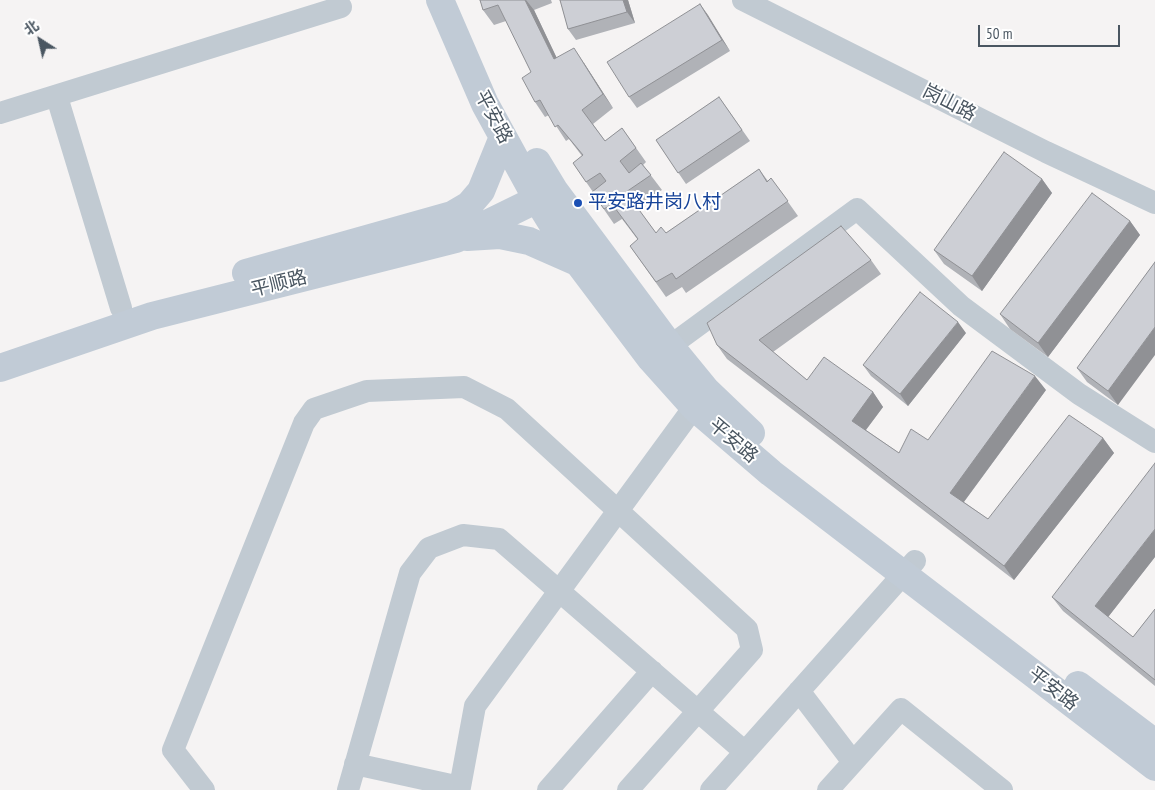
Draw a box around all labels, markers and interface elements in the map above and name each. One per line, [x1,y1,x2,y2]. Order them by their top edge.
north arrow [15,15,65,65]
scale bar [980,15,1122,47]
text: 北 [21,16,42,39]
text: 50 m [986,24,1012,43]
street label: 岗山路 [918,80,980,126]
street label: 平安路 [470,86,516,148]
place label: 平安路井岗八村 [588,192,721,214]
marker: 平安路井岗八村 [572,197,584,209]
street label: 平顺路 [249,266,309,302]
street label: 平安路 [704,414,762,468]
street label: 平安路 [1024,662,1082,716]

